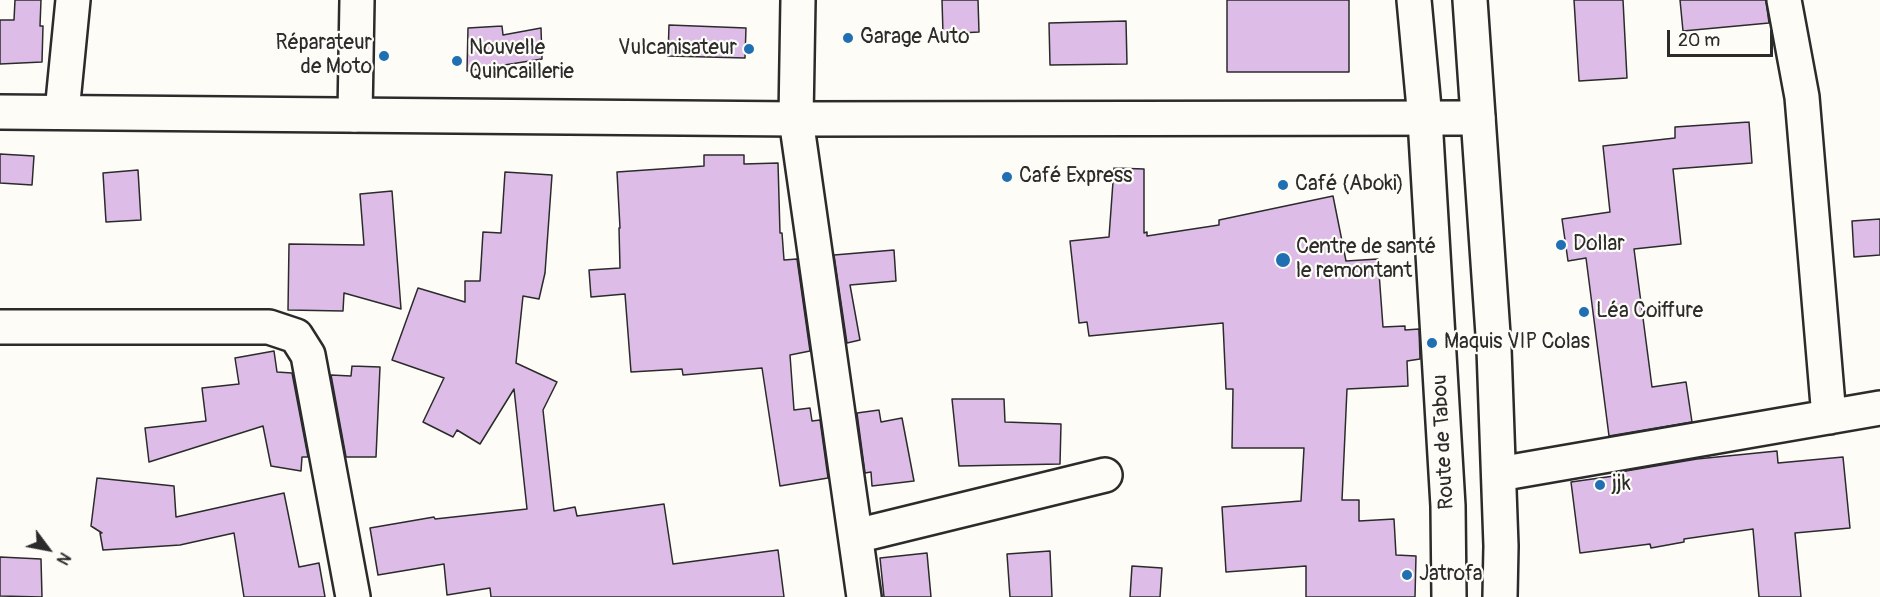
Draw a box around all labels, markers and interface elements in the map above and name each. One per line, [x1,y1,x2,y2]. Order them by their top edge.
scale bar [1670,18,1776,56]
place label: Garage Auto [860,25,970,51]
text: 20 m [1678,29,1720,52]
place label: Réparateur de Moto [275,31,372,81]
marker: Garage Auto [841,31,855,45]
place label: Nouvelle Quincaillerie [469,36,574,86]
place label: Vulcanisateur [618,36,737,62]
marker: Vulcanisateur [742,42,756,56]
marker: Réparateur de Moto [377,49,391,63]
marker: Nouvelle Quincaillerie [450,54,464,68]
place label: Café Express [1019,164,1132,190]
marker: Café Express [1000,170,1014,184]
place label: Café (Aboki) [1295,172,1404,198]
marker: Café (Aboki) [1276,178,1290,192]
place label: Dollar [1573,232,1625,258]
place label: Centre de santé le remontant [1296,235,1436,285]
marker: Dollar [1554,238,1568,252]
marker: Centre de santé le remontant [1274,251,1292,269]
place label: Léa Coiffure [1596,299,1703,325]
marker: Léa Coiffure [1577,305,1591,319]
place label: Maquis VIP Colas [1444,330,1590,356]
marker: Maquis VIP Colas [1425,336,1439,350]
street label: Route de Tabou [1428,374,1460,510]
place label: jjk [1612,472,1631,498]
marker: jjk [1593,478,1607,492]
north arrow [18,519,78,579]
text: N [52,549,75,568]
place label: Jatrofa [1419,562,1482,588]
marker: Jatrofa [1400,568,1414,582]

